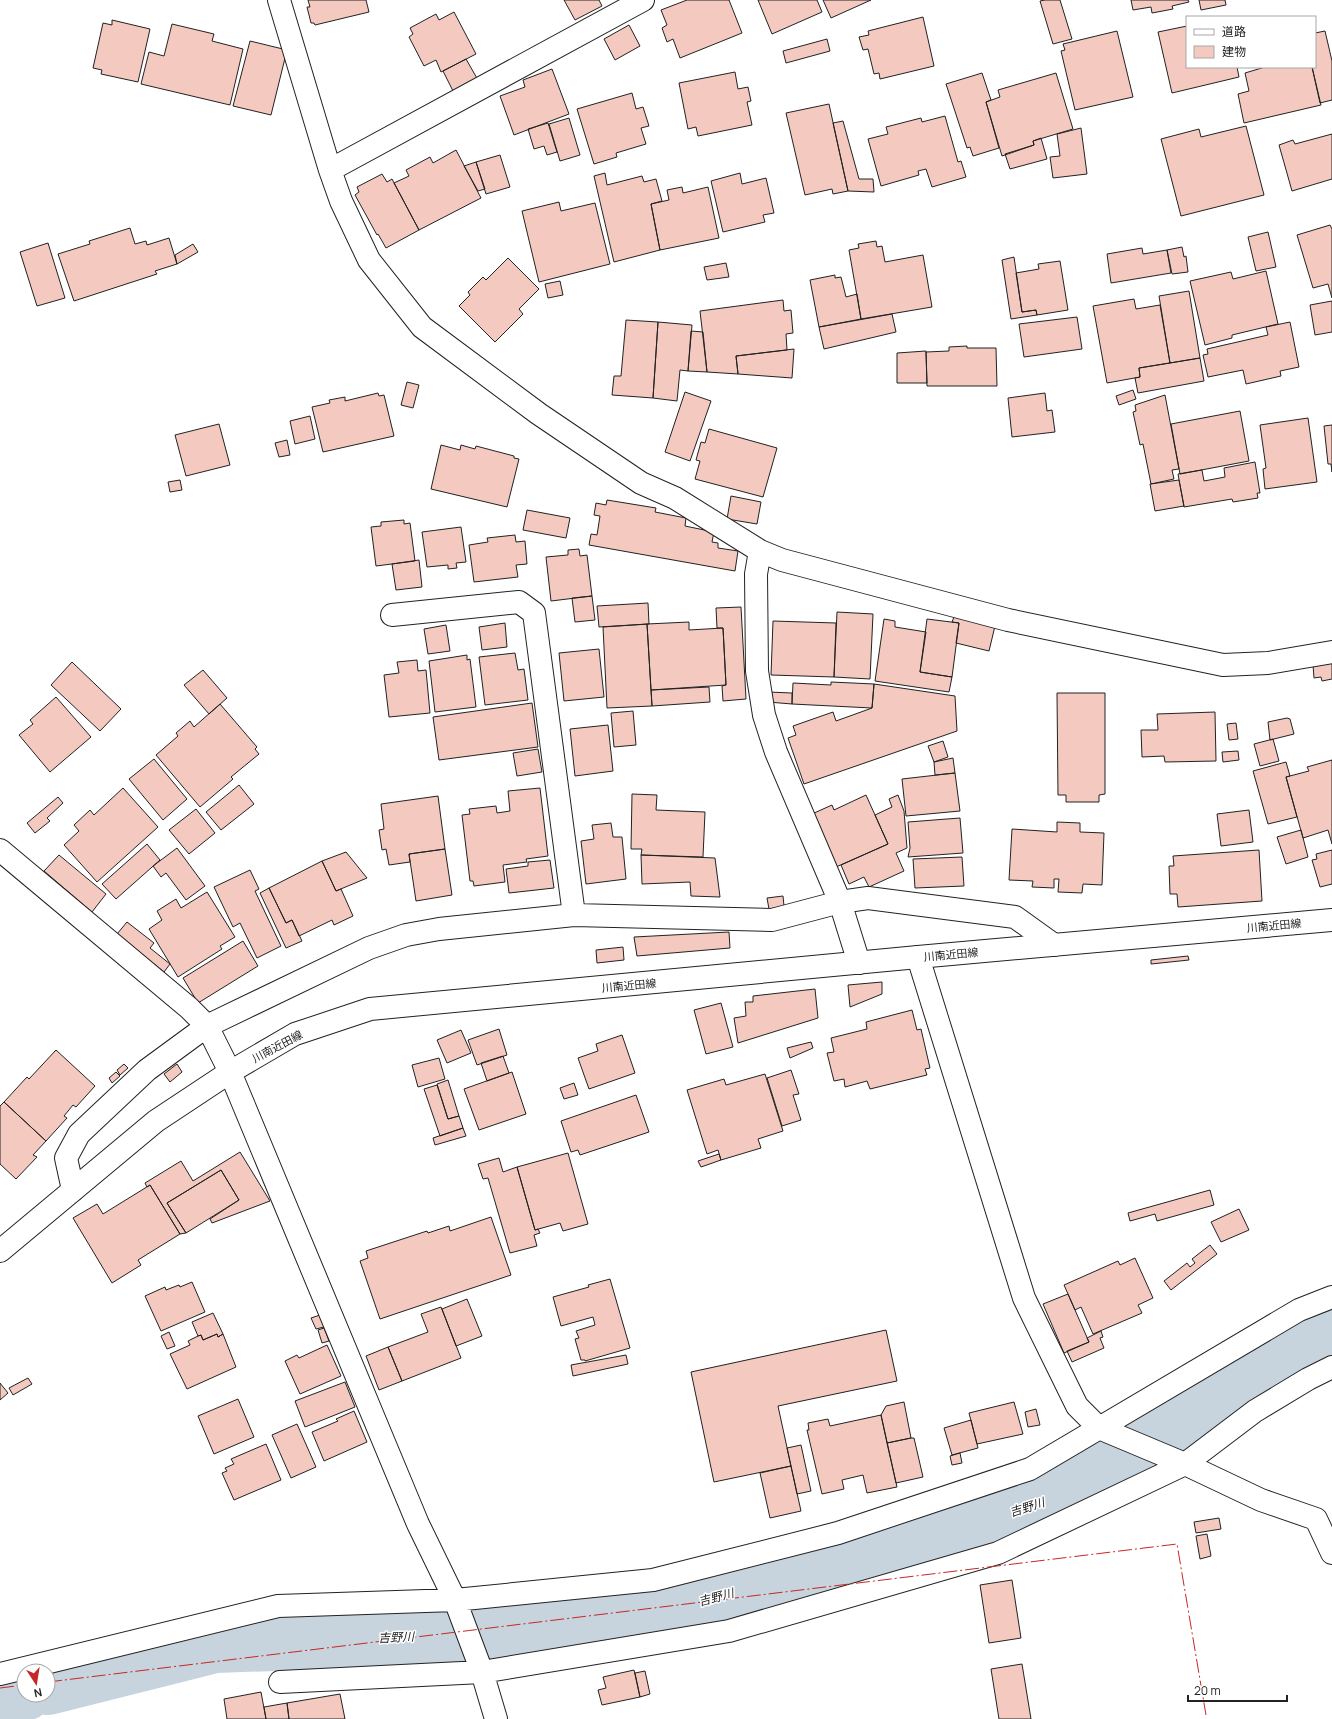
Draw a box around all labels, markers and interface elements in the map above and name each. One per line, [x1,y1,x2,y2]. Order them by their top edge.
legend [1186,16,1316,68]
text: 道路 [1222,23,1246,40]
text: 建物 [1222,43,1246,60]
street label: 川南近田線 [1246,915,1302,935]
street label: 川南近田線 [923,944,979,964]
street label: 川南近田線 [601,975,657,995]
street label: 川南近田線 [249,1026,305,1066]
water label: 吉野川 [1007,1493,1049,1521]
water label: 吉野川 [696,1584,738,1610]
water label: 吉野川 [378,1628,416,1646]
north arrow [16,1663,56,1703]
scale bar [1188,1677,1287,1703]
text: 20 m [1194,1682,1221,1699]
text: N [33,1685,44,1701]

